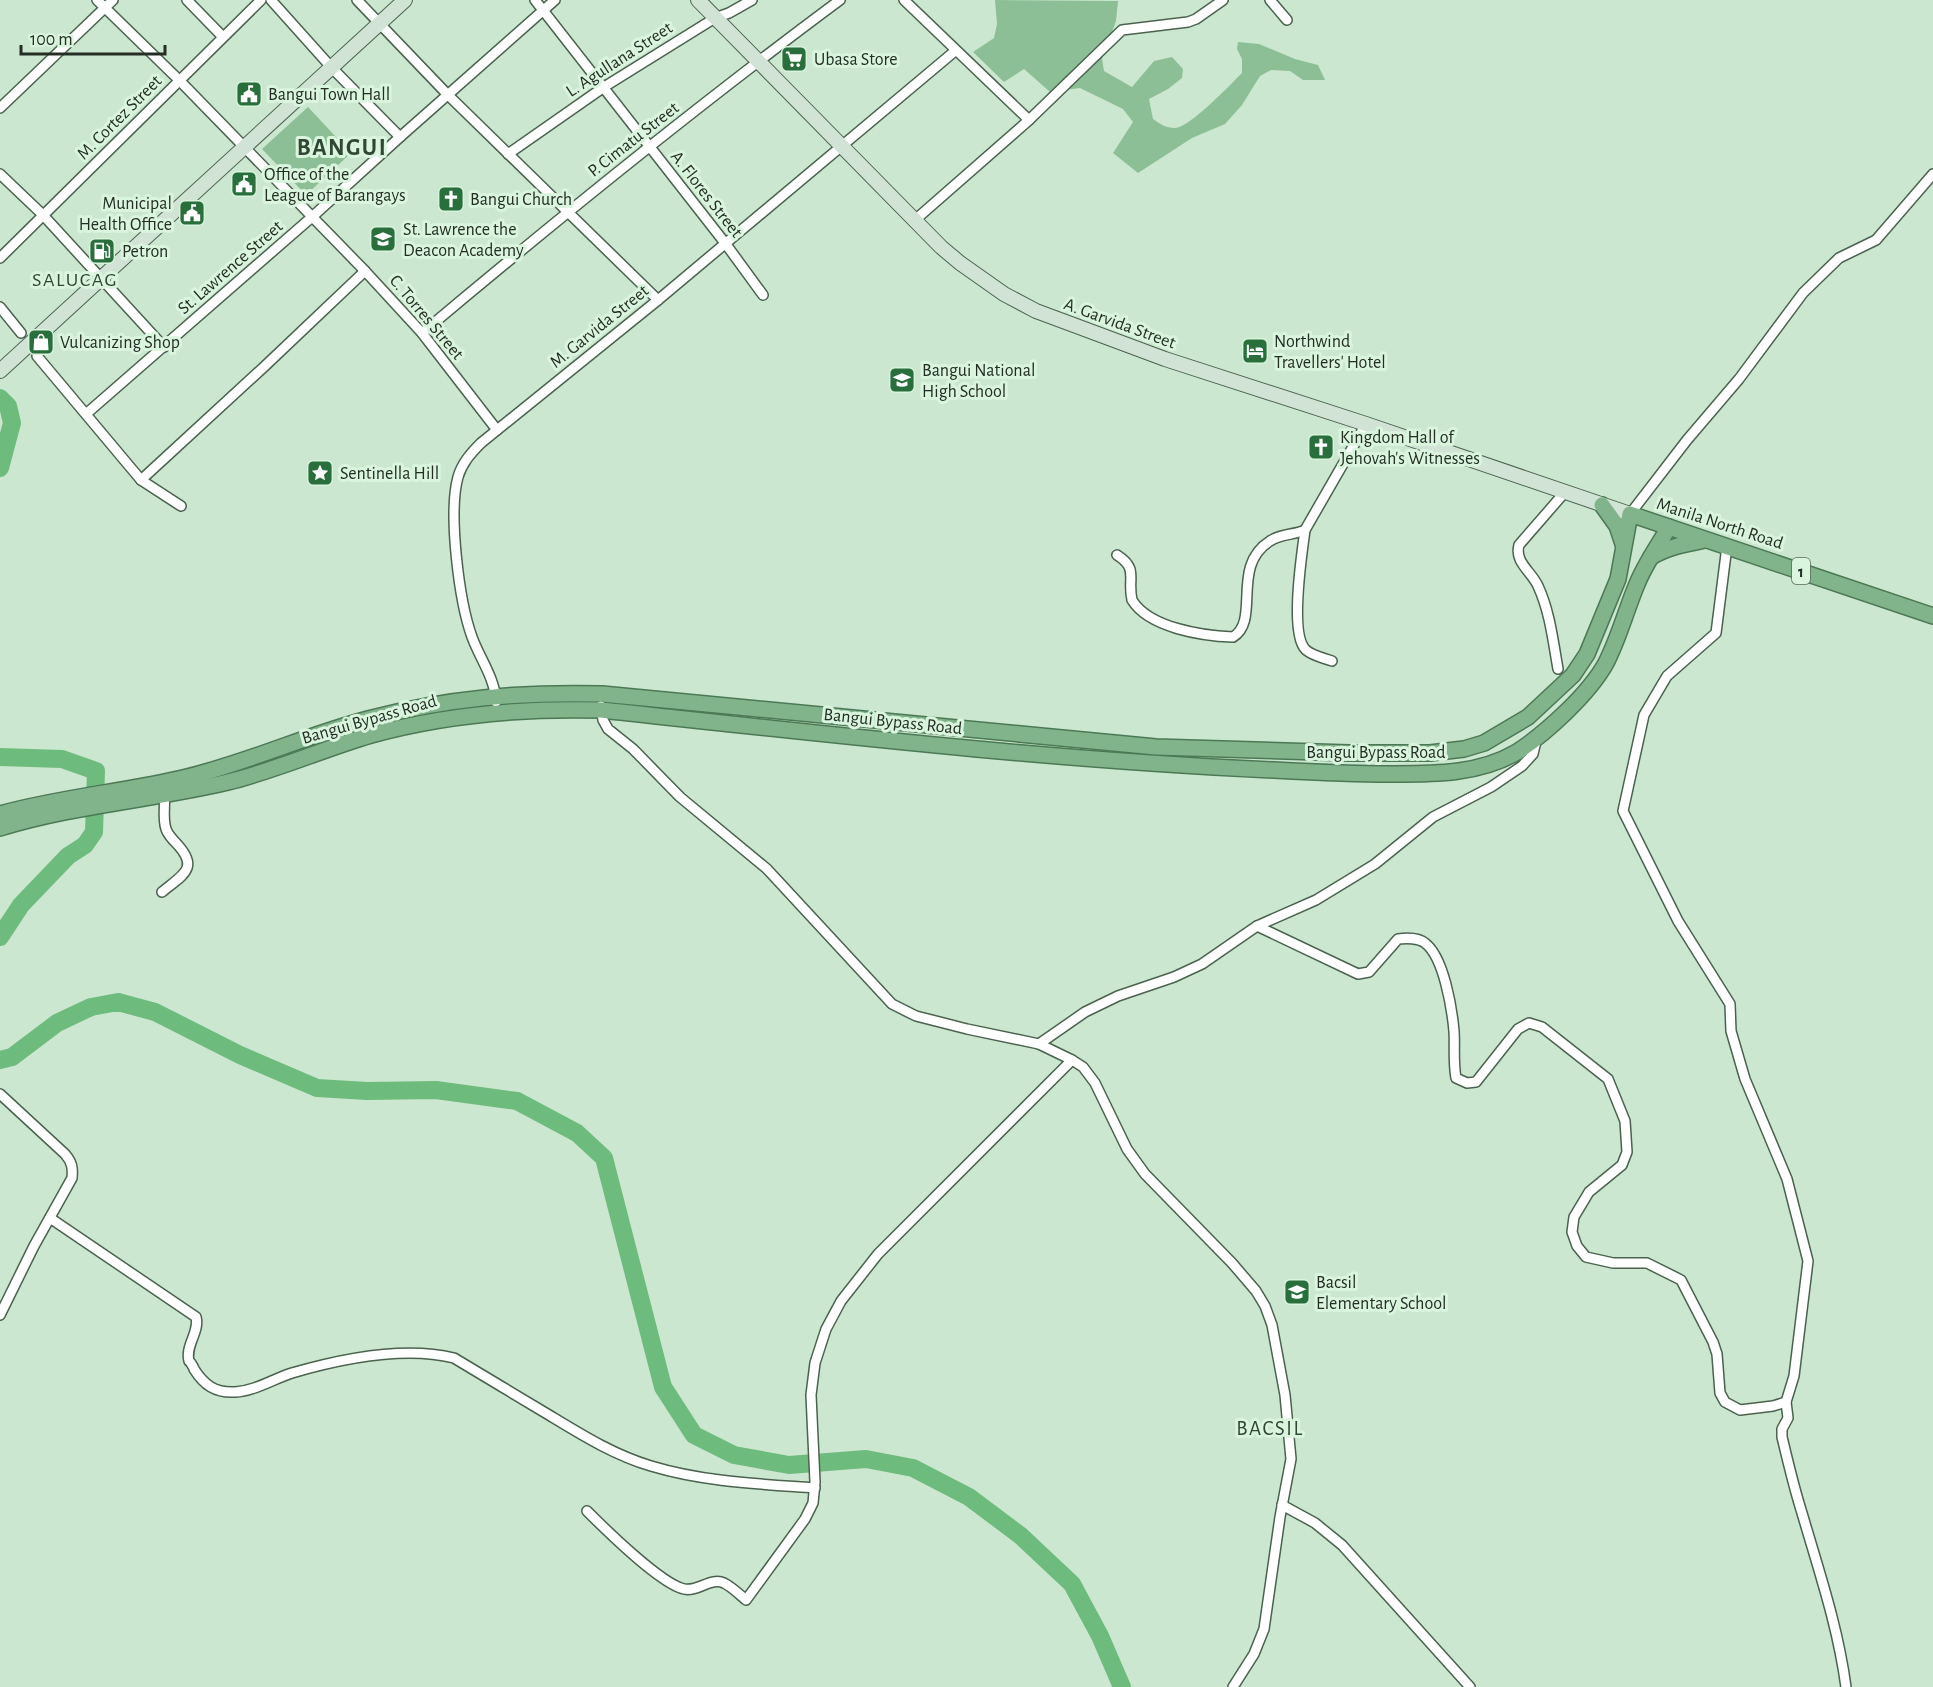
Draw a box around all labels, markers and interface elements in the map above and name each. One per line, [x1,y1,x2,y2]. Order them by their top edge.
scale bar [21,18,165,56]
street label: L. Agullana Street [563,19,676,101]
text: 100 m [30,31,73,49]
supermarket icon: Ubasa Store [779,44,809,74]
place label: Ubasa Store [814,51,898,69]
street label: M. Cortez Street [74,72,166,163]
public building icon: Bangui Town Hall [234,79,264,109]
place label: Bangui Town Hall [268,86,390,104]
street label: P. Cimatu Street [585,99,683,181]
district label: BANGUI [297,136,387,160]
street label: A. Flores Street [667,148,746,242]
place label: Office of the League of Barangays [264,166,406,205]
public building icon: Office of the League of Barangays [229,169,259,199]
church icon: Bangui Church [436,184,466,214]
place label: Bangui Church [470,191,572,209]
place label: Municipal Health Office [79,195,172,234]
public building icon: Municipal Health Office [177,198,207,228]
street label: St. Lawrence Street [175,217,287,318]
place label: St. Lawrence the Deacon Academy [403,221,524,260]
school or university icon: St. Lawrence the Deacon Academy [368,224,398,254]
fuel station icon: Petron [87,236,117,266]
place label: Petron [122,243,168,261]
district label: SALUCAG [32,270,118,290]
street label: C. Torres Street [386,272,467,364]
street label: M. Garvida Street [547,282,653,372]
street label: A. Garvida Street [1061,295,1178,353]
shop icon: Vulcanizing Shop [26,327,56,357]
place label: Northwind Travellers' Hotel [1274,333,1386,372]
place label: Vulcanizing Shop [60,334,180,352]
hotel icon: Northwind Travellers' Hotel [1240,336,1270,366]
place label: Bangui National High School [922,362,1035,401]
school or university icon: Bangui National High School [887,365,917,395]
place label: Kingdom Hall of Jehovah's Witnesses [1340,429,1480,468]
church icon: Kingdom Hall of Jehovah's Witnesses [1306,432,1336,462]
place icon: Sentinella Hill [305,458,335,488]
place label: Sentinella Hill [340,465,439,483]
street label: Manila North Road [1654,495,1785,553]
road number: 1 [1792,558,1810,584]
street label: Bangui Bypass Road [300,692,439,748]
street label: Bangui Bypass Road [823,706,963,738]
street label: Bangui Bypass Road [1306,744,1446,762]
place label: Bacsil Elementary School [1316,1274,1447,1313]
school or university icon: Bacsil Elementary School [1282,1277,1312,1307]
district label: BACSIL [1236,1418,1304,1439]

